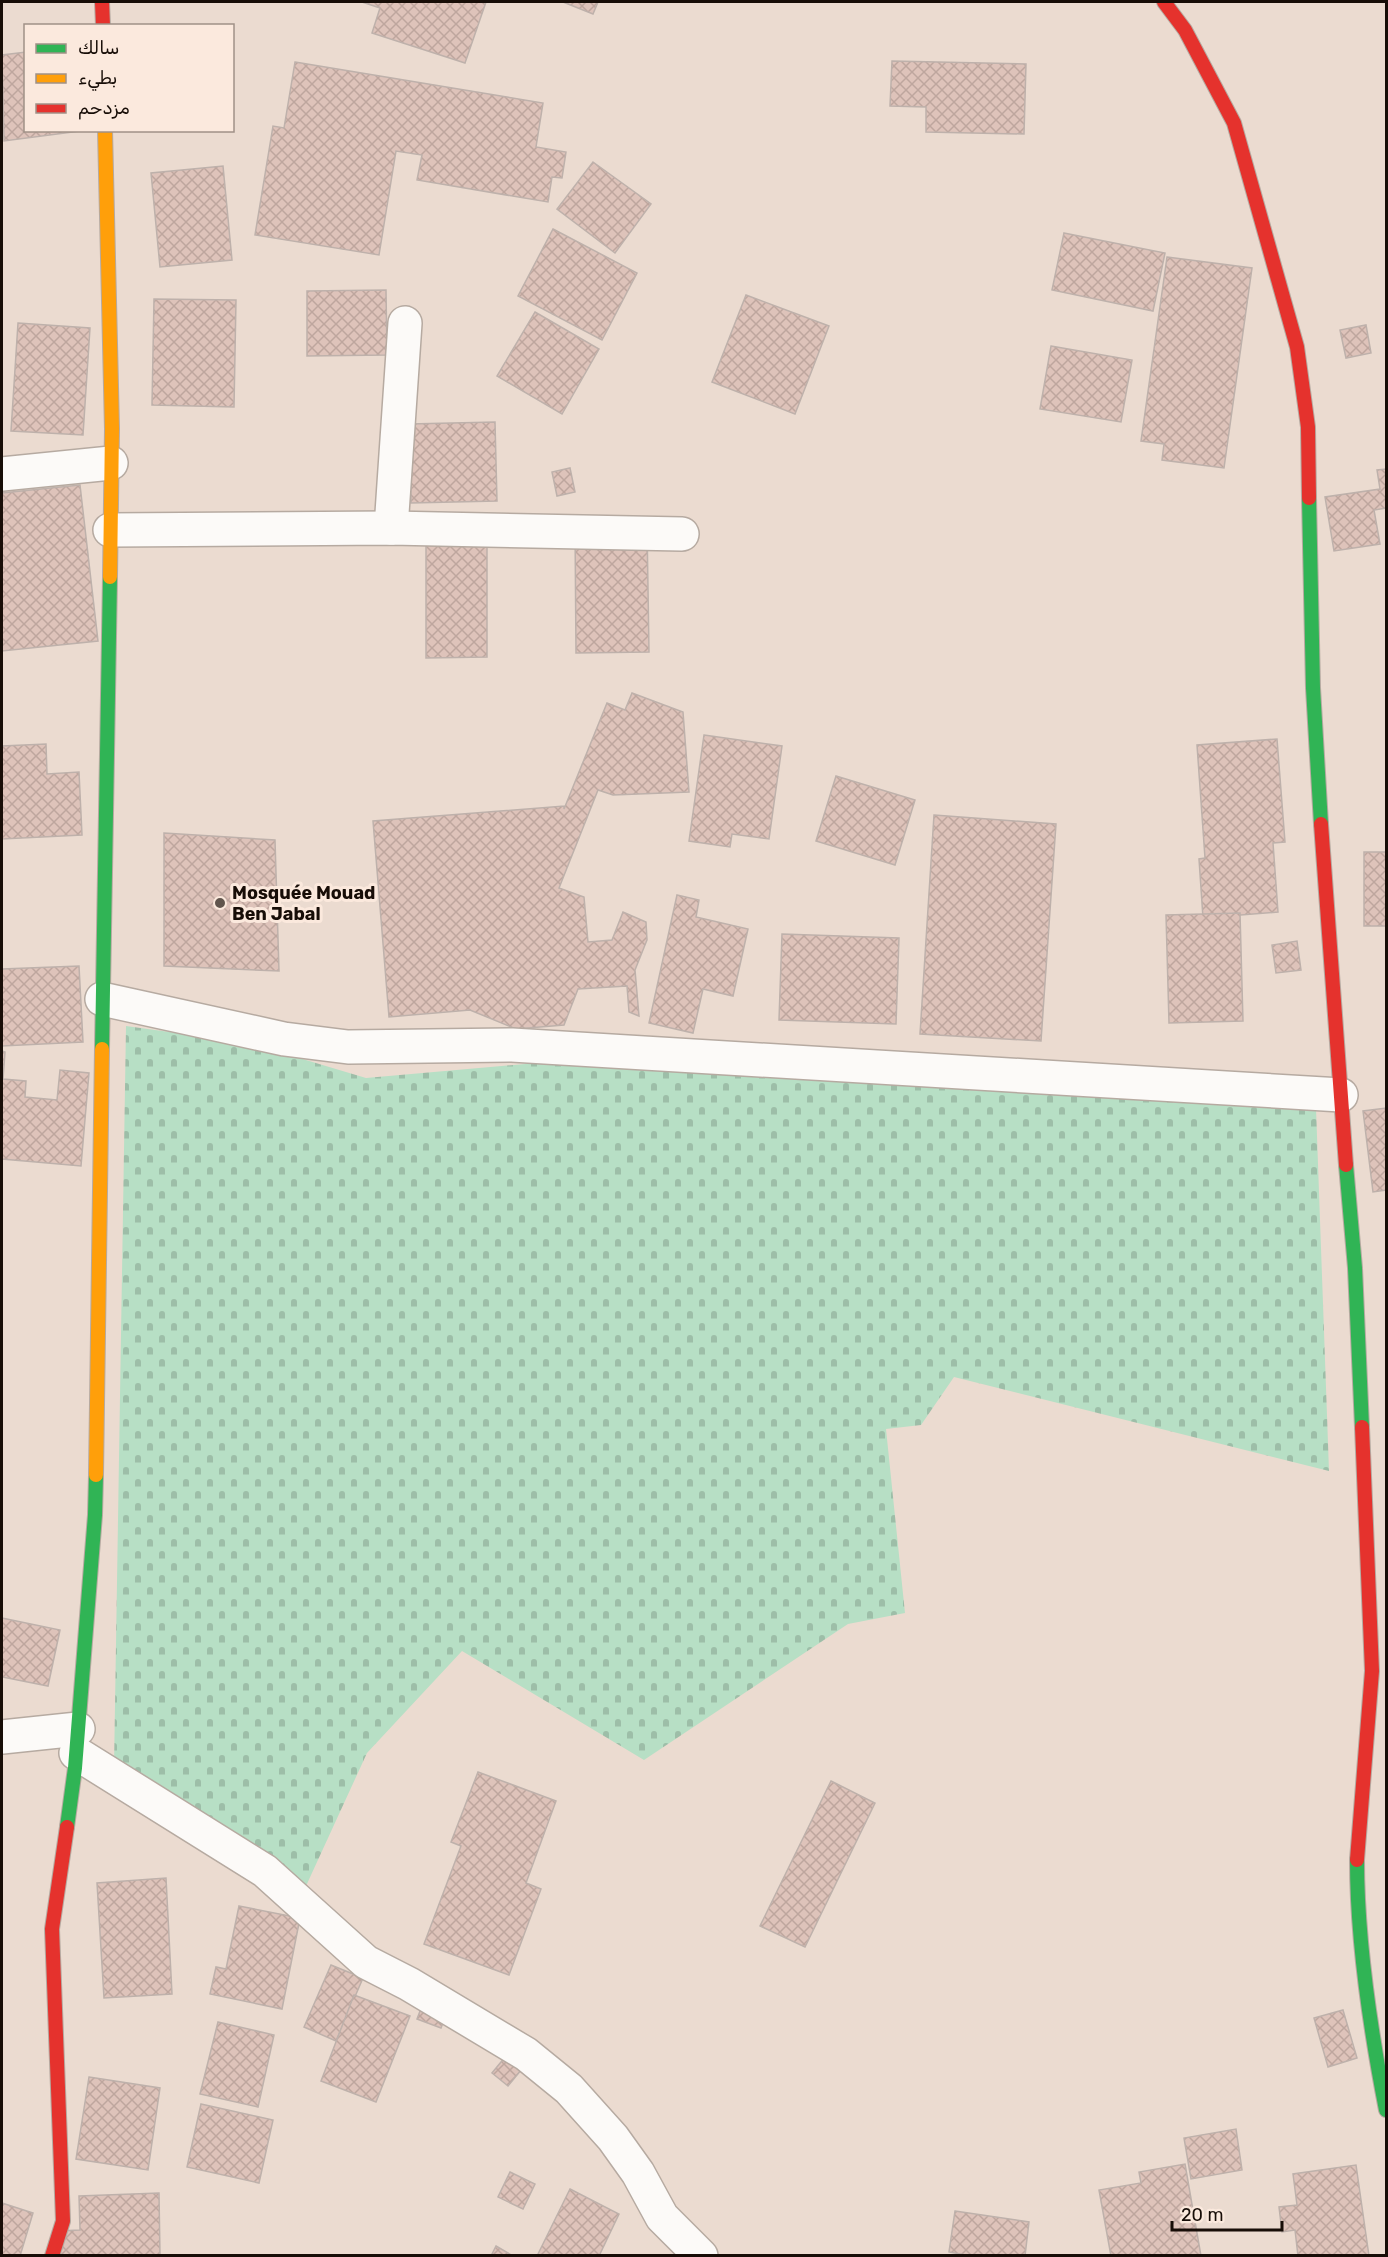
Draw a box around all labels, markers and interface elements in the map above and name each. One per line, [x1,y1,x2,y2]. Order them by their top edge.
legend [24,24,234,132]
text: سالك [78,37,119,59]
text: بطيء [78,67,117,91]
text: مزدحم [78,97,130,120]
place label: Mosquée Mouad Ben Jabal [232,882,375,925]
marker: Mosquée Mouad Ben Jabal [213,896,227,910]
scale bar [1172,2194,1282,2232]
text: 20 m [1181,2204,1223,2226]

